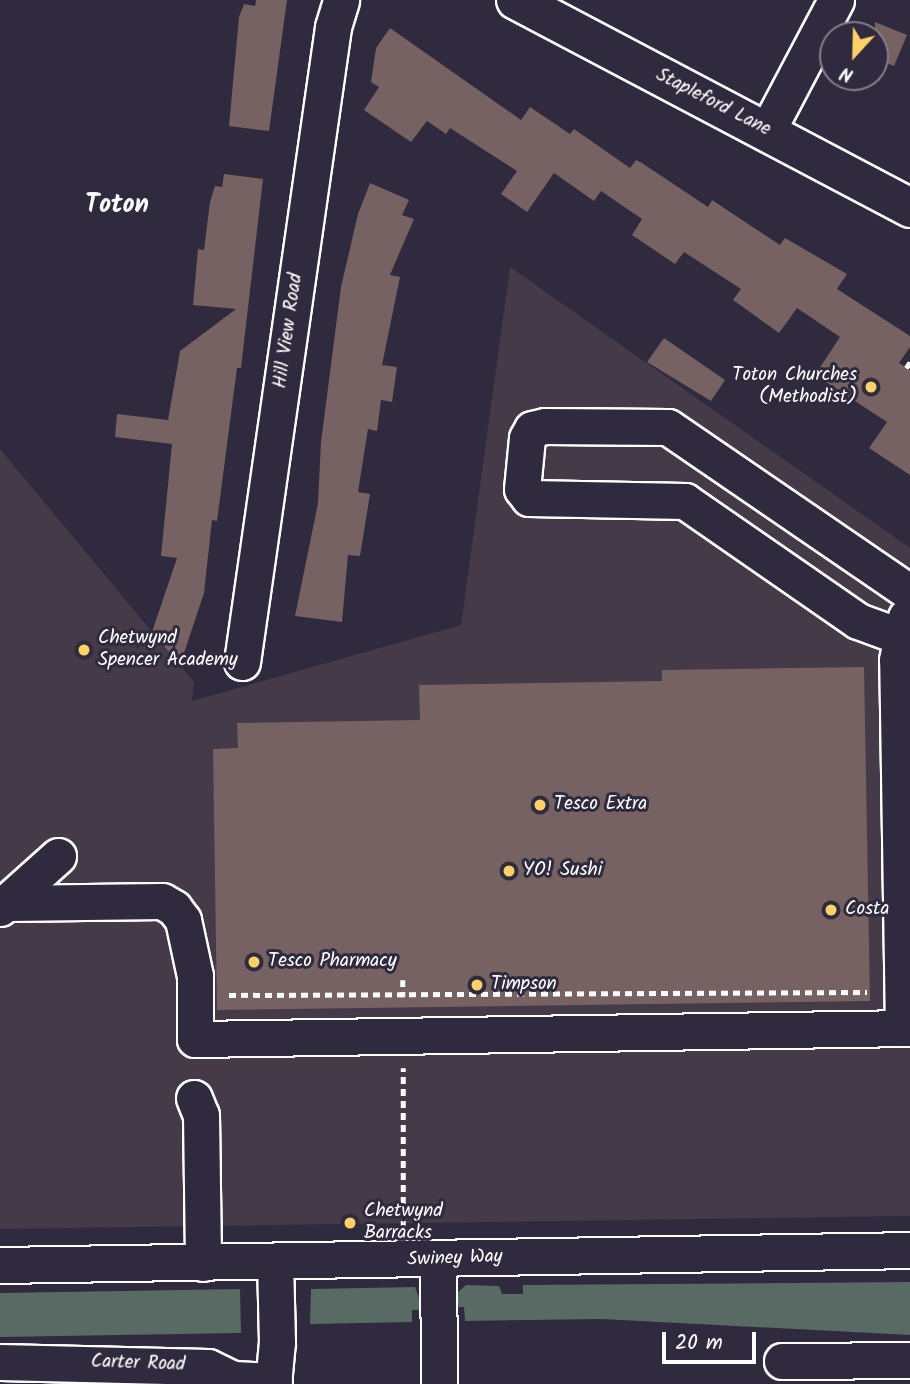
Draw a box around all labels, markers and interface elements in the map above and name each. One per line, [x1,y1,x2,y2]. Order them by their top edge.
north arrow [819,21,889,91]
text: N [836,57,858,90]
street label: Stapleford Lane [652,64,774,142]
district label: Toton [85,190,149,222]
street label: Hill View Road [270,272,308,390]
place label: Toton Churches (Methodist) [732,365,857,409]
marker: Toton Churches (Methodist) [863,379,879,395]
place label: Chetwynd Spencer Academy [98,628,238,672]
marker: Chetwynd Spencer Academy [76,642,92,658]
place label: Tesco Extra [554,794,647,816]
marker: Tesco Extra [532,797,548,813]
place label: YO! Sushi [523,860,602,882]
marker: YO! Sushi [501,863,517,879]
place label: Costa [845,899,889,921]
marker: Costa [823,902,839,918]
place label: Tesco Pharmacy [268,951,397,973]
marker: Tesco Pharmacy [246,954,262,970]
place label: Timpson [491,974,557,996]
marker: Timpson [469,977,485,993]
place label: Chetwynd Barracks [364,1201,443,1245]
marker: Chetwynd Barracks [342,1215,358,1231]
street label: Swiney Way [407,1246,503,1272]
scale bar [665,1318,760,1362]
text: 20 m [675,1327,723,1360]
street label: Carter Road [90,1351,186,1377]

